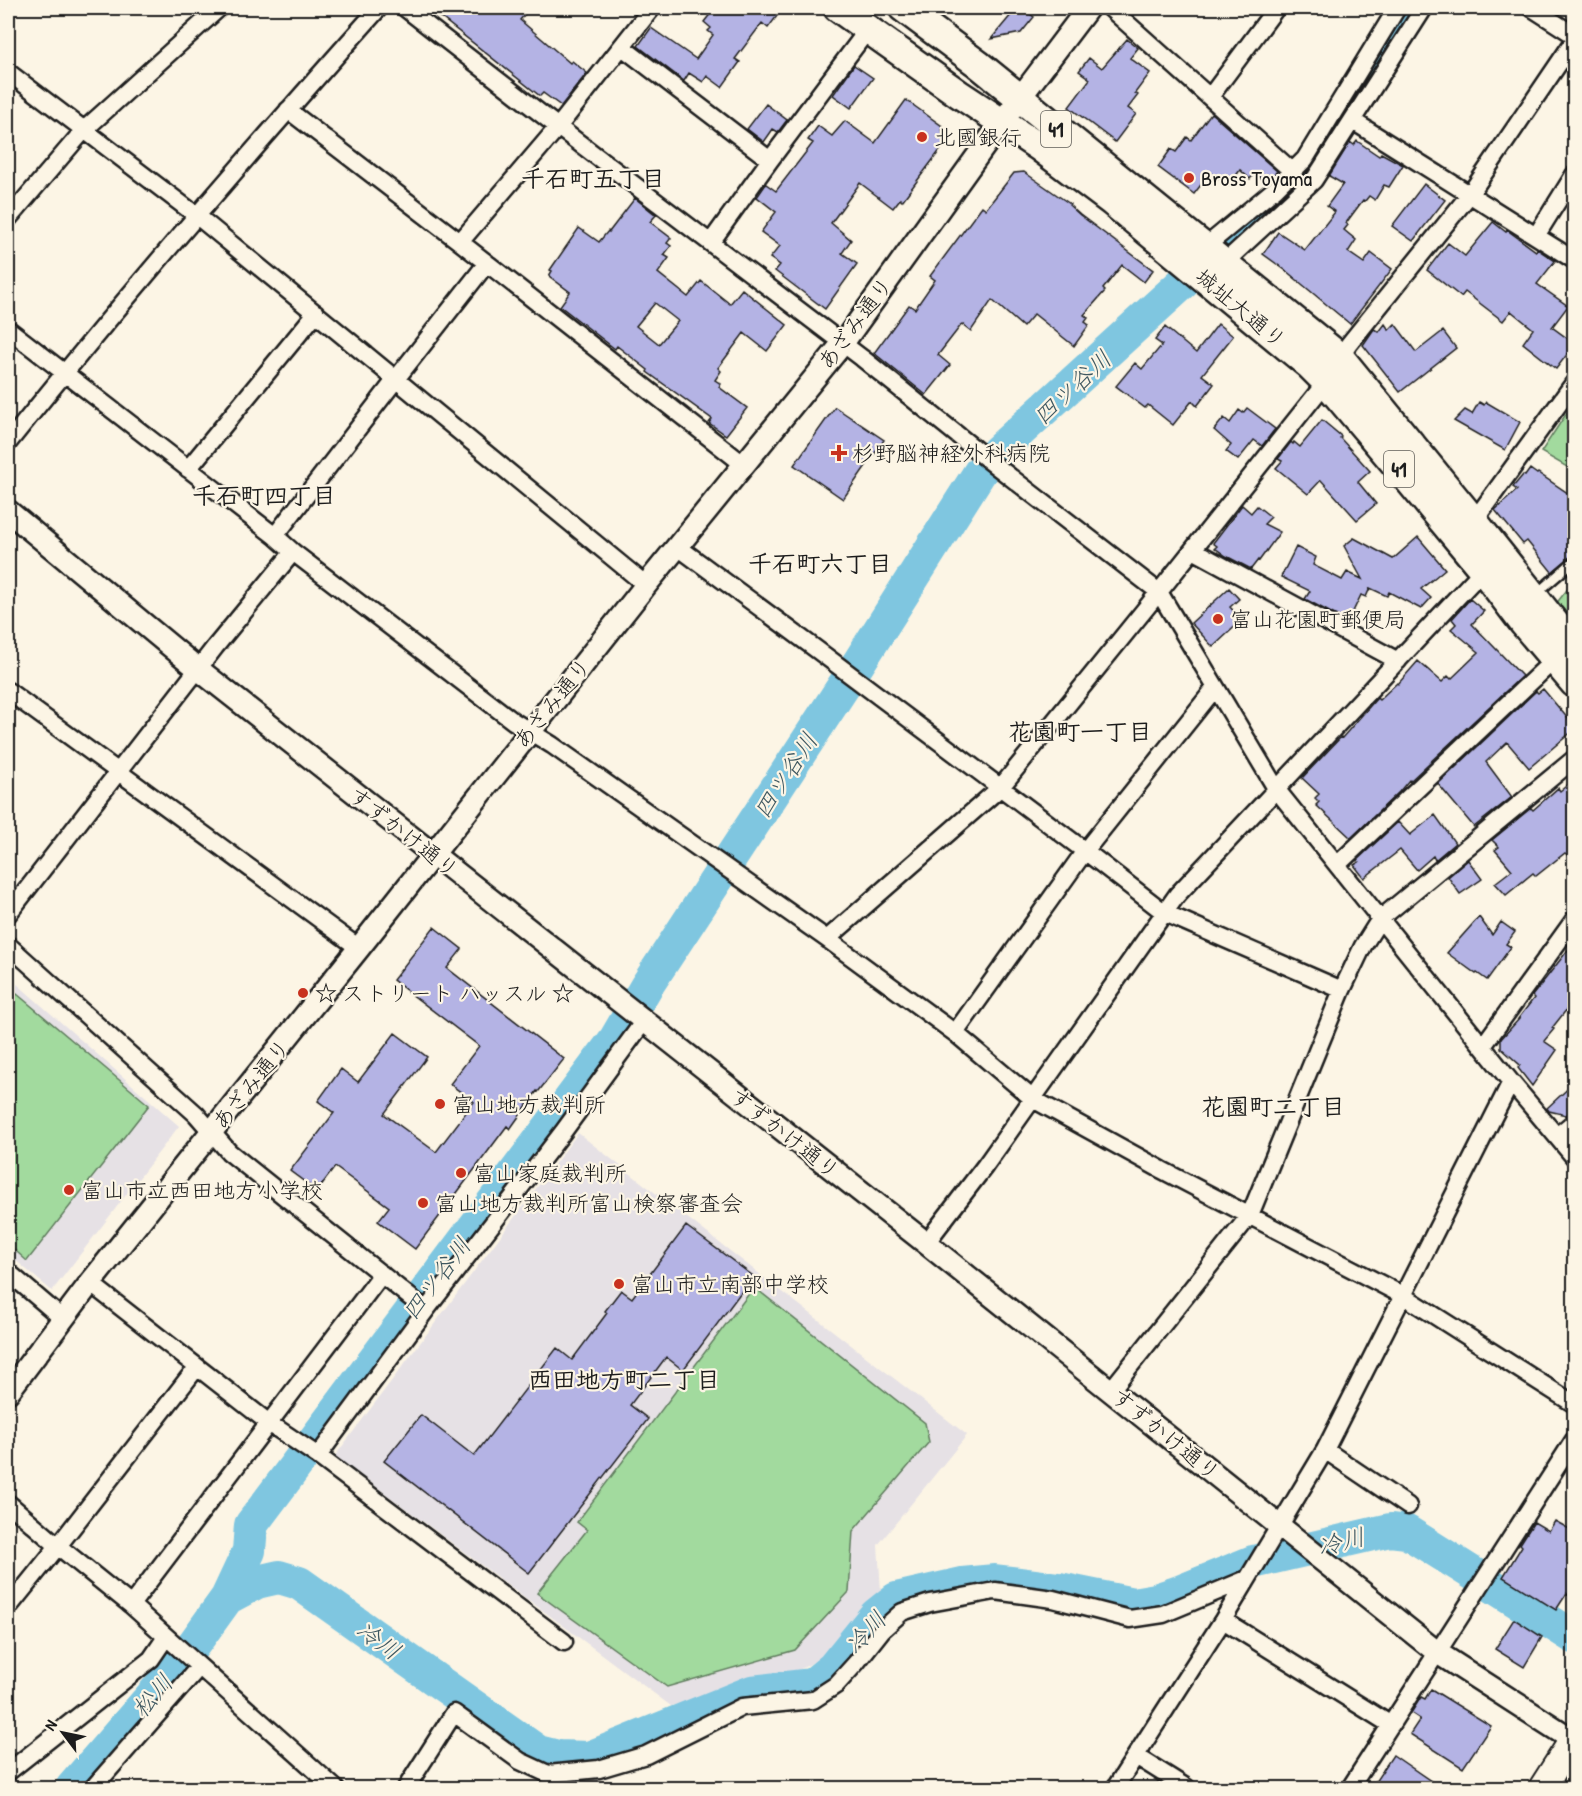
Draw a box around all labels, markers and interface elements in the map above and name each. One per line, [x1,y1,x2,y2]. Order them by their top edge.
road number: 41 [1041,111,1071,147]
place label: 北國銀行 [934,122,1022,152]
marker: 北國銀行 [915,130,929,144]
district label: 千石町五丁目 [521,162,665,194]
place label: Bross Toyama [1201,163,1313,193]
marker: Bross Toyama [1182,171,1196,185]
street label: 城址大通り [1189,261,1293,355]
street label: あざみ通り [810,271,900,375]
water label: 四ツ谷川 [1026,343,1118,431]
place label: 杉野脳神経外科病院 [852,438,1050,468]
marker: 杉野脳神経外科病院 [830,444,848,462]
road number: 41 [1384,451,1414,487]
district label: 千石町四丁目 [192,479,336,511]
district label: 千石町六丁目 [748,547,892,579]
place label: 富山花園町郵便局 [1230,604,1406,634]
marker: 富山花園町郵便局 [1211,612,1225,626]
street label: あざみ通り [506,651,598,755]
district label: 花園町一丁目 [1008,715,1152,747]
water label: 四ツ谷川 [745,726,825,824]
street label: すずかけ通り [343,780,465,884]
place label: ☆ ストリート ハッスル ☆ [315,978,574,1008]
marker: ☆ ストリート ハッスル ☆ [296,986,310,1000]
street label: あざみ通り [205,1032,297,1136]
street label: すずかけ通り [724,1081,846,1185]
place label: 富山地方裁判所 [452,1089,606,1119]
district label: 花園町二丁目 [1201,1090,1345,1122]
marker: 富山地方裁判所 [433,1097,447,1111]
place label: 富山家庭裁判所 [473,1158,627,1188]
marker: 富山家庭裁判所 [454,1166,468,1180]
place label: 富山市立西田地方小学校 [81,1175,323,1205]
marker: 富山市立西田地方小学校 [62,1183,76,1197]
place label: 富山地方裁判所富山検察審査会 [435,1188,743,1218]
marker: 富山地方裁判所富山検察審査会 [416,1196,430,1210]
water label: 四ツ谷川 [394,1230,478,1326]
place label: 富山市立南部中学校 [631,1269,829,1299]
marker: 富山市立南部中学校 [612,1277,626,1291]
district label: 西田地方町二丁目 [528,1363,720,1395]
street label: すずかけ通り [1105,1381,1227,1487]
water label: 冷川 [1314,1520,1368,1562]
water label: 冷川 [837,1603,893,1661]
water label: 冷川 [350,1613,408,1667]
water label: 松川 [124,1666,180,1724]
north arrow [33,1703,93,1763]
text: N [39,1715,62,1734]

